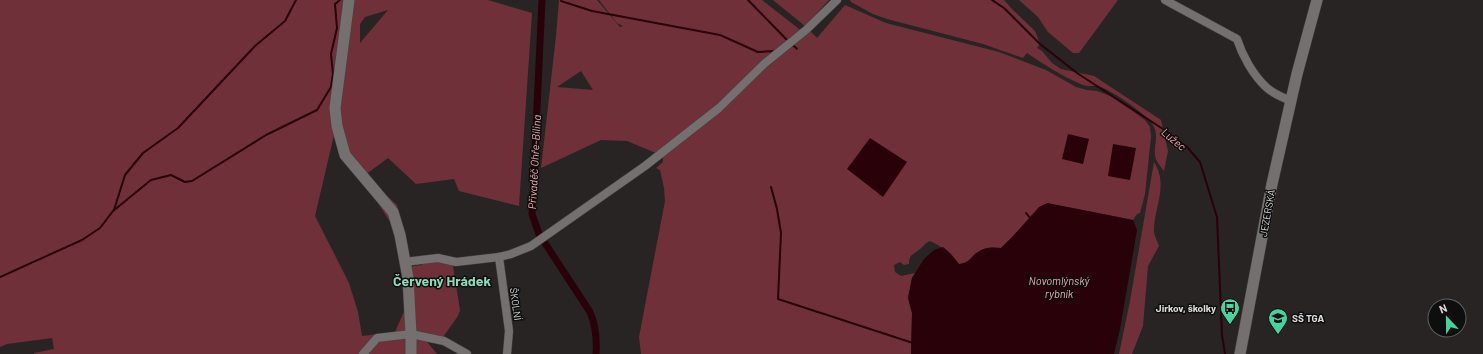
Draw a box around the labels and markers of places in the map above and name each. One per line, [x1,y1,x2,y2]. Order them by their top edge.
bus stop icon: Jirkov, školky [1219,297,1241,325]
place label: Jirkov, školky [1156,302,1216,314]
school or university icon: SŠ TGA [1267,307,1289,335]
place label: SŠ TGA [1292,312,1324,324]

